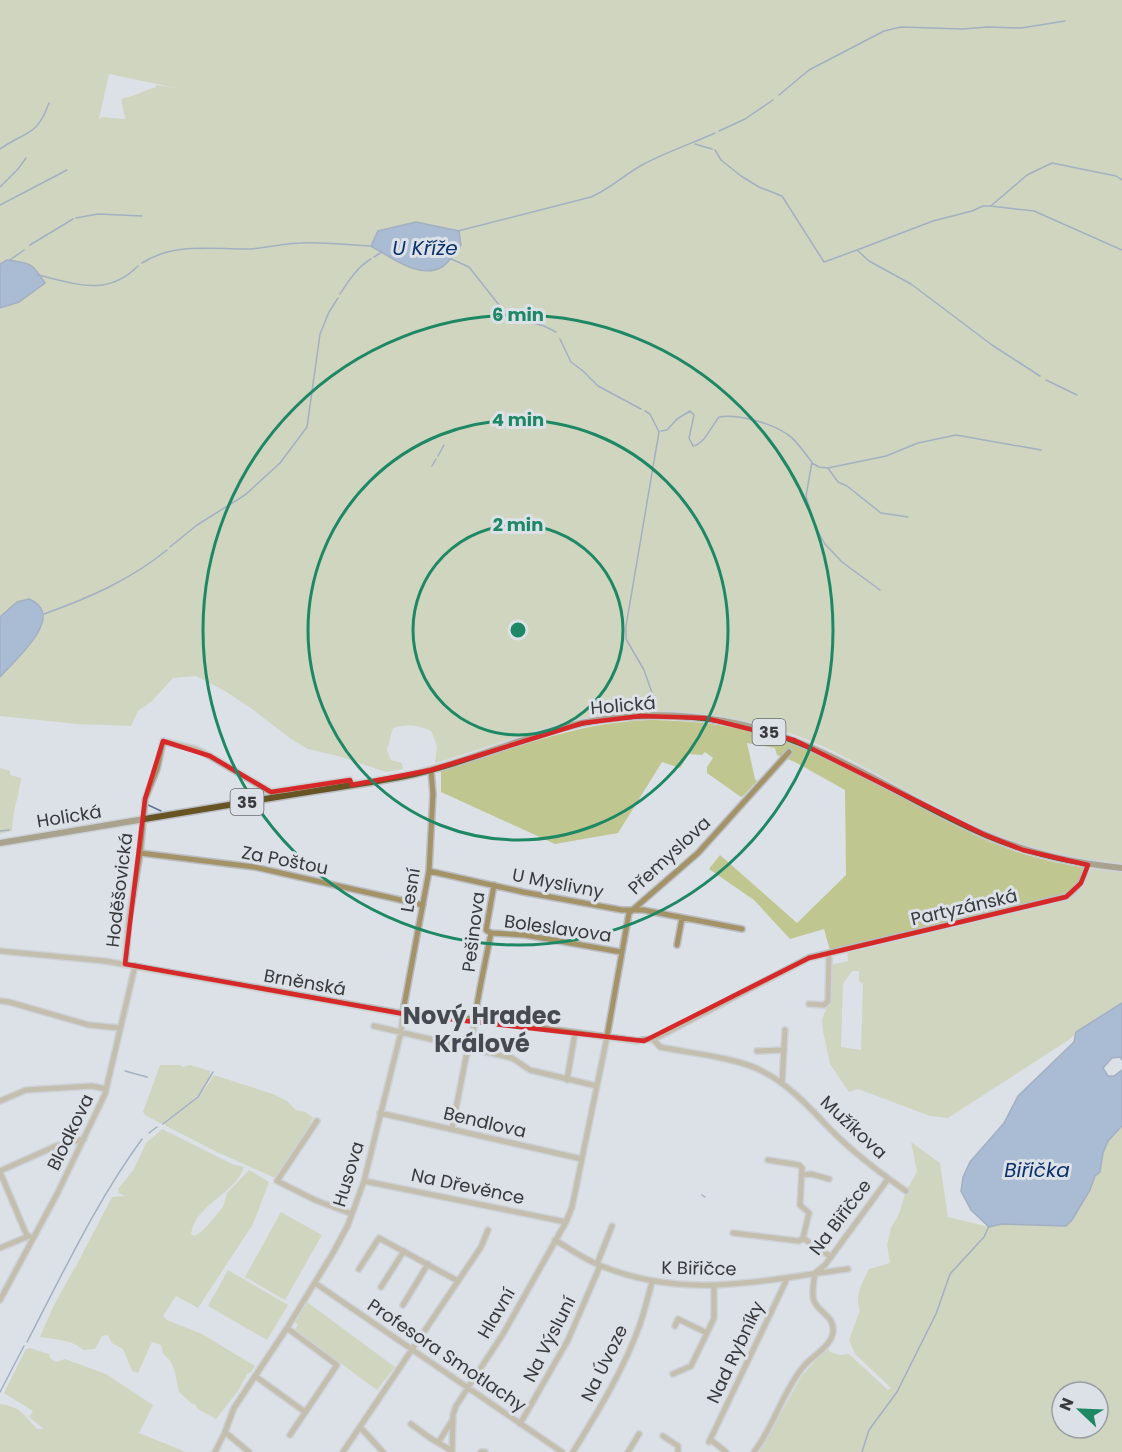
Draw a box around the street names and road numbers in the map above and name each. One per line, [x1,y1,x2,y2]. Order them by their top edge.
street label: Holická [589,690,657,720]
road number: 35 [752,719,786,745]
road number: 35 [230,789,264,815]
street label: Holická [35,799,103,833]
street label: Přemyslova [622,810,716,900]
street label: Hoděšovická [100,831,138,949]
street label: Za Poštou [240,839,330,881]
street label: U Myslivny [510,862,606,904]
street label: Lesní [394,866,426,914]
street label: Partyzánská [908,883,1020,931]
street label: Pešinova [456,890,490,974]
street label: Boleslavova [503,908,613,948]
street label: Brněnská [262,963,348,1001]
street label: Blodkova [41,1090,99,1174]
street label: Mužíkova [815,1090,893,1164]
street label: Bendlova [441,1100,529,1144]
street label: Husova [326,1138,370,1210]
street label: Na Dřevěnce [409,1162,527,1210]
street label: Na Biřičce [803,1174,877,1260]
street label: K Biřičce [661,1255,737,1281]
street label: Hlavní [471,1283,521,1343]
street label: Profesora Smotlachy [363,1292,531,1418]
street label: Na Výsluní [517,1292,581,1386]
street label: Nad Rybníky [700,1297,770,1407]
street label: Na Úvoze [575,1320,633,1406]

